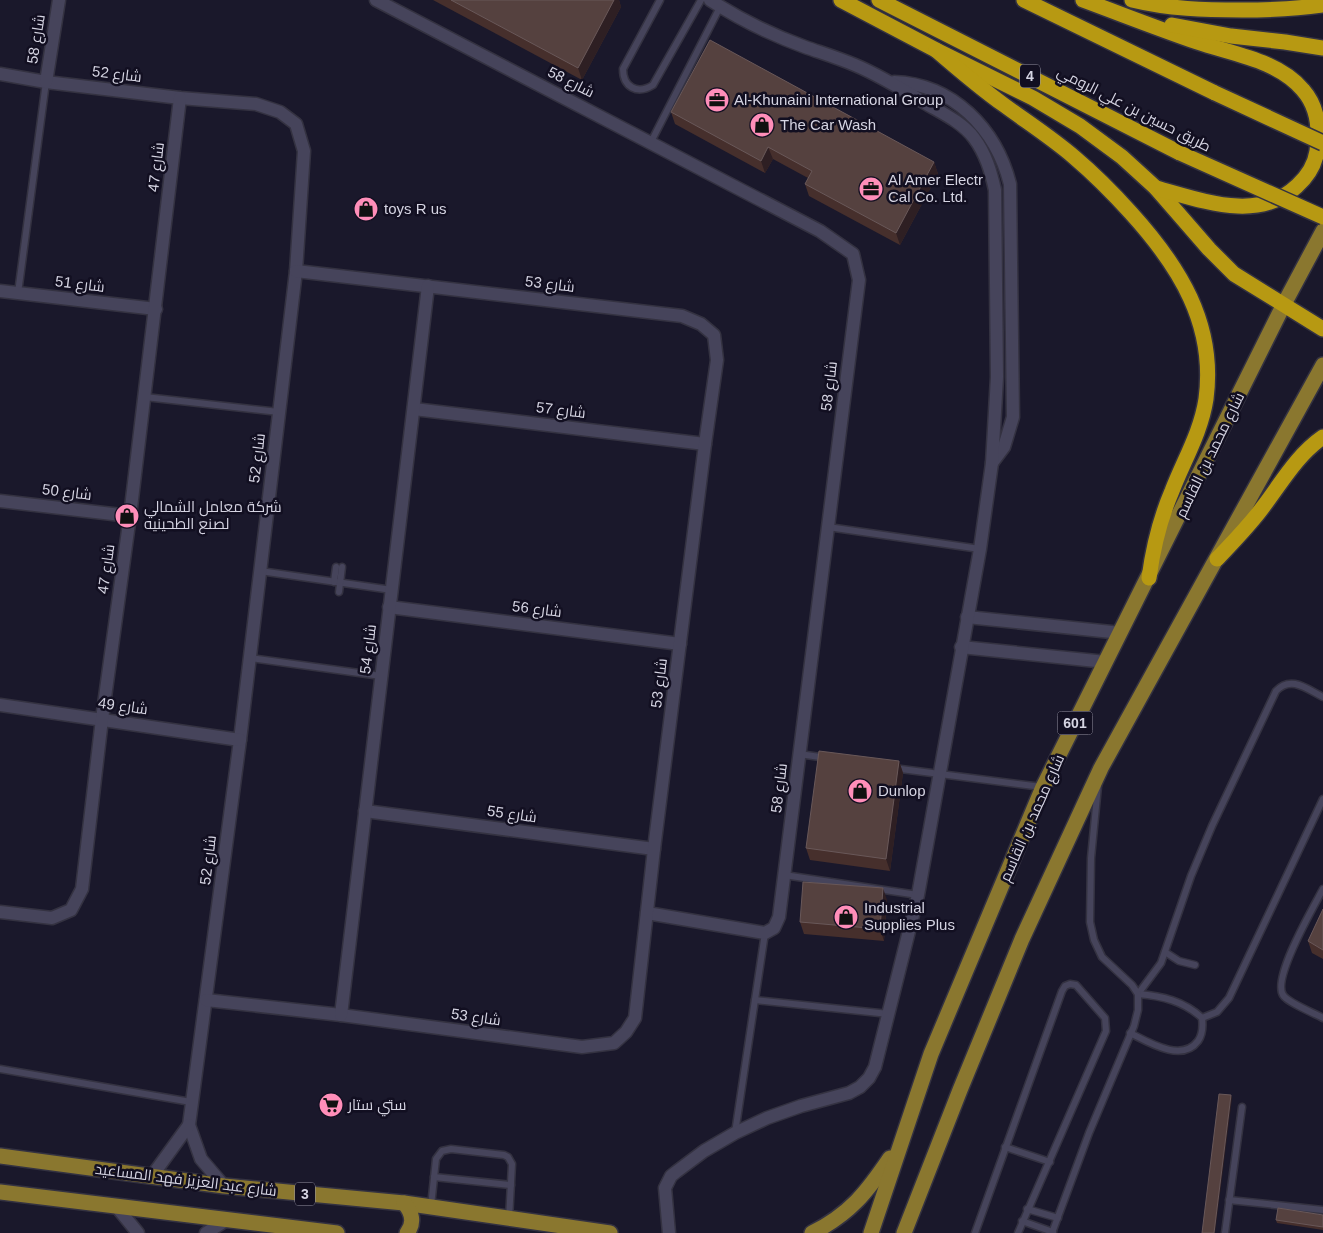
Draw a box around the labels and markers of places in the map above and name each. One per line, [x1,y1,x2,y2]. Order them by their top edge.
office icon: Al-Khunaini International Group [704,87,730,113]
place label: Al-Khunaini International Group [734,91,943,108]
shop icon: The Car Wash [749,112,775,138]
place label: The Car Wash [780,116,876,133]
place label: Al Amer Electr Cal Co. Ltd. [888,171,983,205]
office icon: Al Amer Electr Cal Co. Ltd. [858,176,884,202]
shop icon: toys R us [353,196,379,222]
place label: toys R us [384,200,447,217]
place label: شركة معامل الشمالي لصنع الطحينيه [144,498,282,535]
shop icon: شركة معامل الشمالي لصنع الطحينيه [114,503,140,529]
shop icon: Dunlop [847,778,873,804]
place label: Dunlop [878,782,926,799]
place label: Industrial Supplies Plus [864,899,955,933]
shop icon: Industrial Supplies Plus [833,904,859,930]
supermarket icon: ستي ستار [318,1092,344,1118]
place label: ستي ستار [347,1096,406,1117]

